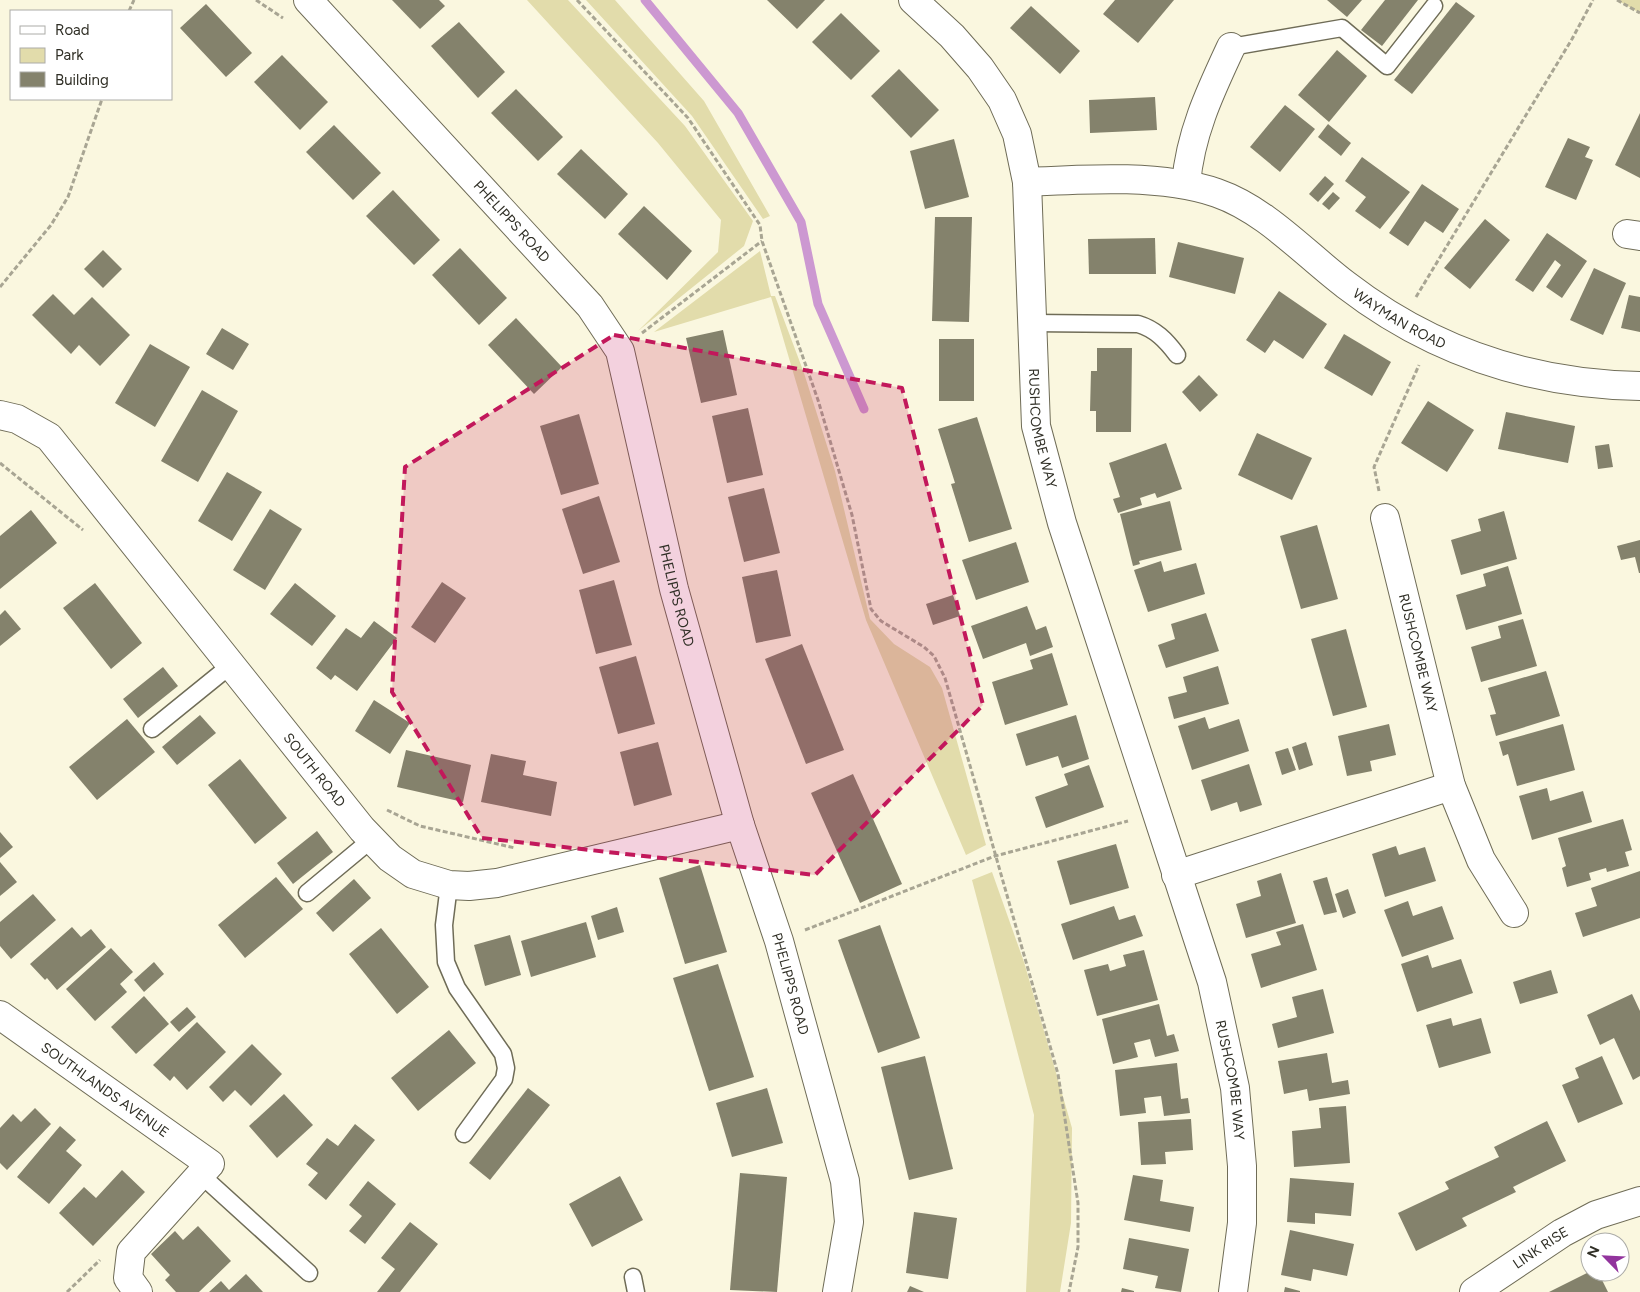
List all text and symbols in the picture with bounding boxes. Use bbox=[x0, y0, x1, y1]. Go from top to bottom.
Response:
legend bbox=[10, 10, 172, 100]
text: Road bbox=[55, 21, 90, 39]
text: Park bbox=[55, 46, 84, 64]
text: Building bbox=[55, 71, 109, 89]
street label: PHELIPPS ROAD bbox=[470, 177, 553, 266]
street label: WAYMAN ROAD bbox=[1349, 285, 1449, 353]
street label: RUSHCOMBE WAY bbox=[1025, 368, 1060, 491]
street label: PHELIPPS ROAD bbox=[655, 543, 698, 649]
street label: RUSHCOMBE WAY bbox=[1395, 592, 1441, 715]
street label: SOUTH ROAD bbox=[280, 730, 349, 810]
street label: PHELIPPS ROAD bbox=[768, 931, 812, 1037]
street label: RUSHCOMBE WAY bbox=[1211, 1018, 1248, 1141]
street label: SOUTHLANDS AVENUE bbox=[38, 1039, 172, 1141]
street label: LINK RISE bbox=[1510, 1223, 1571, 1273]
north arrow bbox=[1580, 1232, 1630, 1282]
text: N bbox=[1584, 1244, 1604, 1260]

